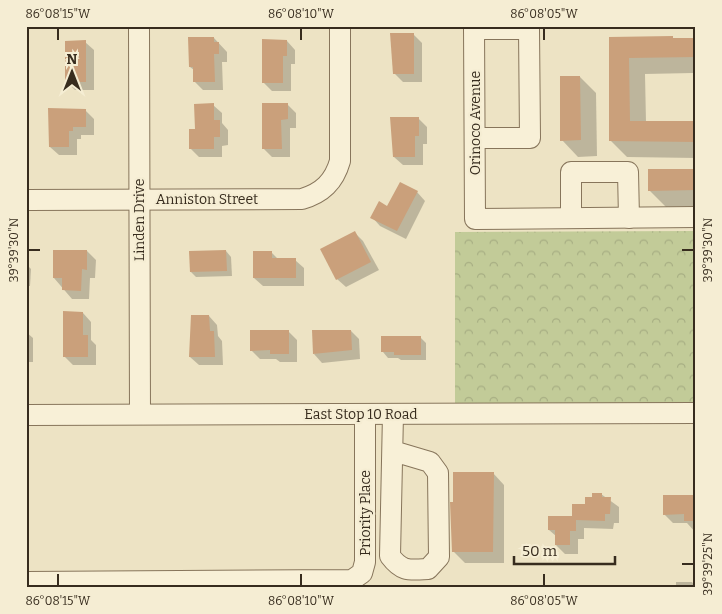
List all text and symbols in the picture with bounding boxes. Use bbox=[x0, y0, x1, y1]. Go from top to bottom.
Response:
text: 86°08'15"W bbox=[26, 7, 91, 21]
text: 86°08'10"W bbox=[268, 7, 335, 21]
text: 86°08'05"W bbox=[510, 7, 579, 21]
north arrow bbox=[48, 48, 98, 98]
text: N bbox=[67, 51, 78, 68]
street label: Orinoco Avenue bbox=[467, 71, 484, 175]
street label: Linden Drive bbox=[131, 179, 148, 261]
street label: Anniston Street bbox=[156, 191, 258, 208]
text: 39°39'30"N bbox=[7, 217, 21, 282]
text: 39°39'30"N bbox=[701, 217, 715, 282]
street label: East Stop 10 Road bbox=[304, 406, 418, 423]
street label: Priority Place bbox=[357, 470, 374, 556]
text: 39°39'25"N bbox=[701, 532, 715, 595]
scale bar bbox=[514, 534, 616, 566]
text: 50 m bbox=[522, 542, 558, 560]
text: 86°08'15"W bbox=[26, 594, 91, 608]
text: 86°08'10"W bbox=[268, 594, 335, 608]
text: 86°08'05"W bbox=[510, 594, 579, 608]

